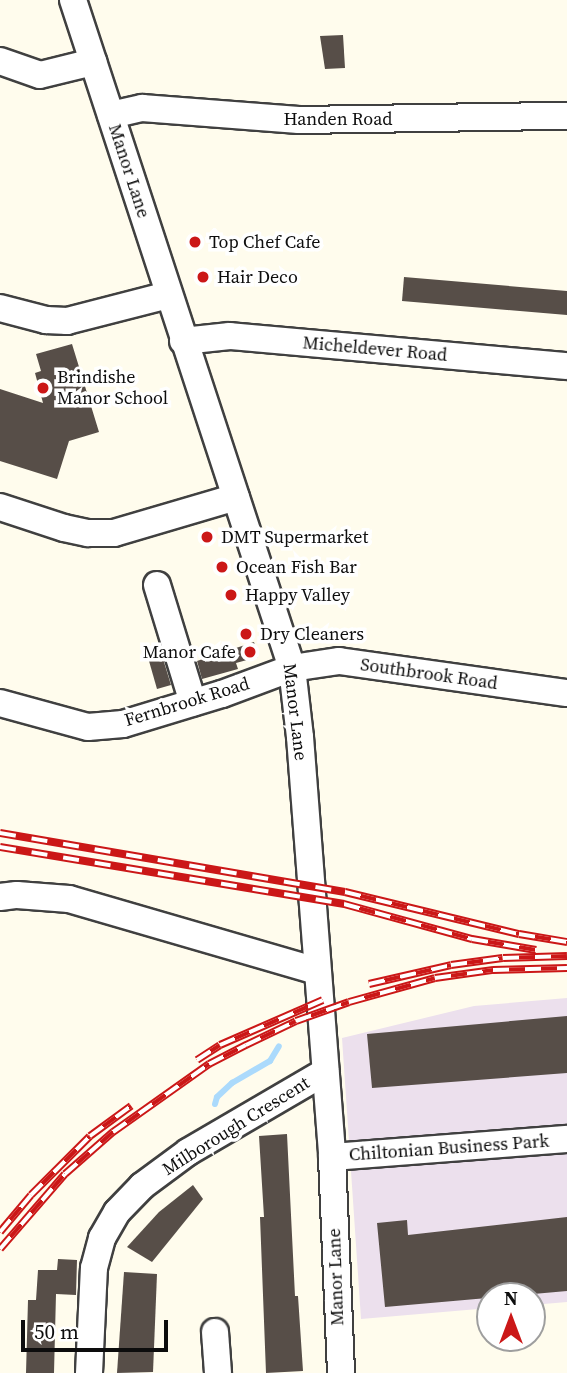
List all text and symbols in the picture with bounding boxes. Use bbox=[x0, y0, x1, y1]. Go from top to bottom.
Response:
street label: Handen Road bbox=[283, 108, 393, 130]
street label: Manor Lane bbox=[104, 121, 154, 221]
place label: Top Chef Cafe bbox=[209, 231, 321, 253]
marker: Top Chef Cafe bbox=[187, 234, 203, 250]
place label: Hair Deco bbox=[217, 266, 298, 288]
marker: Hair Deco bbox=[195, 269, 211, 285]
street label: Micheldever Road bbox=[302, 332, 448, 366]
place label: Brindishe Manor School bbox=[57, 367, 168, 410]
marker: Brindishe Manor School bbox=[35, 380, 51, 396]
place label: DMT Supermarket bbox=[221, 526, 369, 548]
marker: DMT Supermarket bbox=[199, 529, 215, 545]
place label: Ocean Fish Bar bbox=[236, 556, 357, 578]
marker: Ocean Fish Bar bbox=[214, 559, 230, 575]
place label: Happy Valley bbox=[245, 584, 350, 606]
marker: Happy Valley bbox=[223, 587, 239, 603]
place label: Dry Cleaners bbox=[260, 623, 364, 645]
marker: Dry Cleaners bbox=[238, 626, 254, 642]
place label: Manor Cafe bbox=[143, 641, 236, 663]
marker: Manor Cafe bbox=[242, 644, 258, 660]
street label: Southbrook Road bbox=[359, 654, 499, 694]
street label: Manor Lane bbox=[278, 662, 312, 762]
street label: Fernbrook Road bbox=[122, 673, 252, 731]
street label: Milborough Crescent bbox=[159, 1072, 313, 1180]
street label: Chiltonian Business Park bbox=[348, 1130, 550, 1166]
street label: Manor Lane bbox=[324, 1228, 348, 1326]
north arrow bbox=[476, 1282, 546, 1352]
text: N bbox=[504, 1285, 518, 1311]
scale bar bbox=[24, 1306, 172, 1350]
text: 50 m bbox=[34, 1317, 79, 1346]

